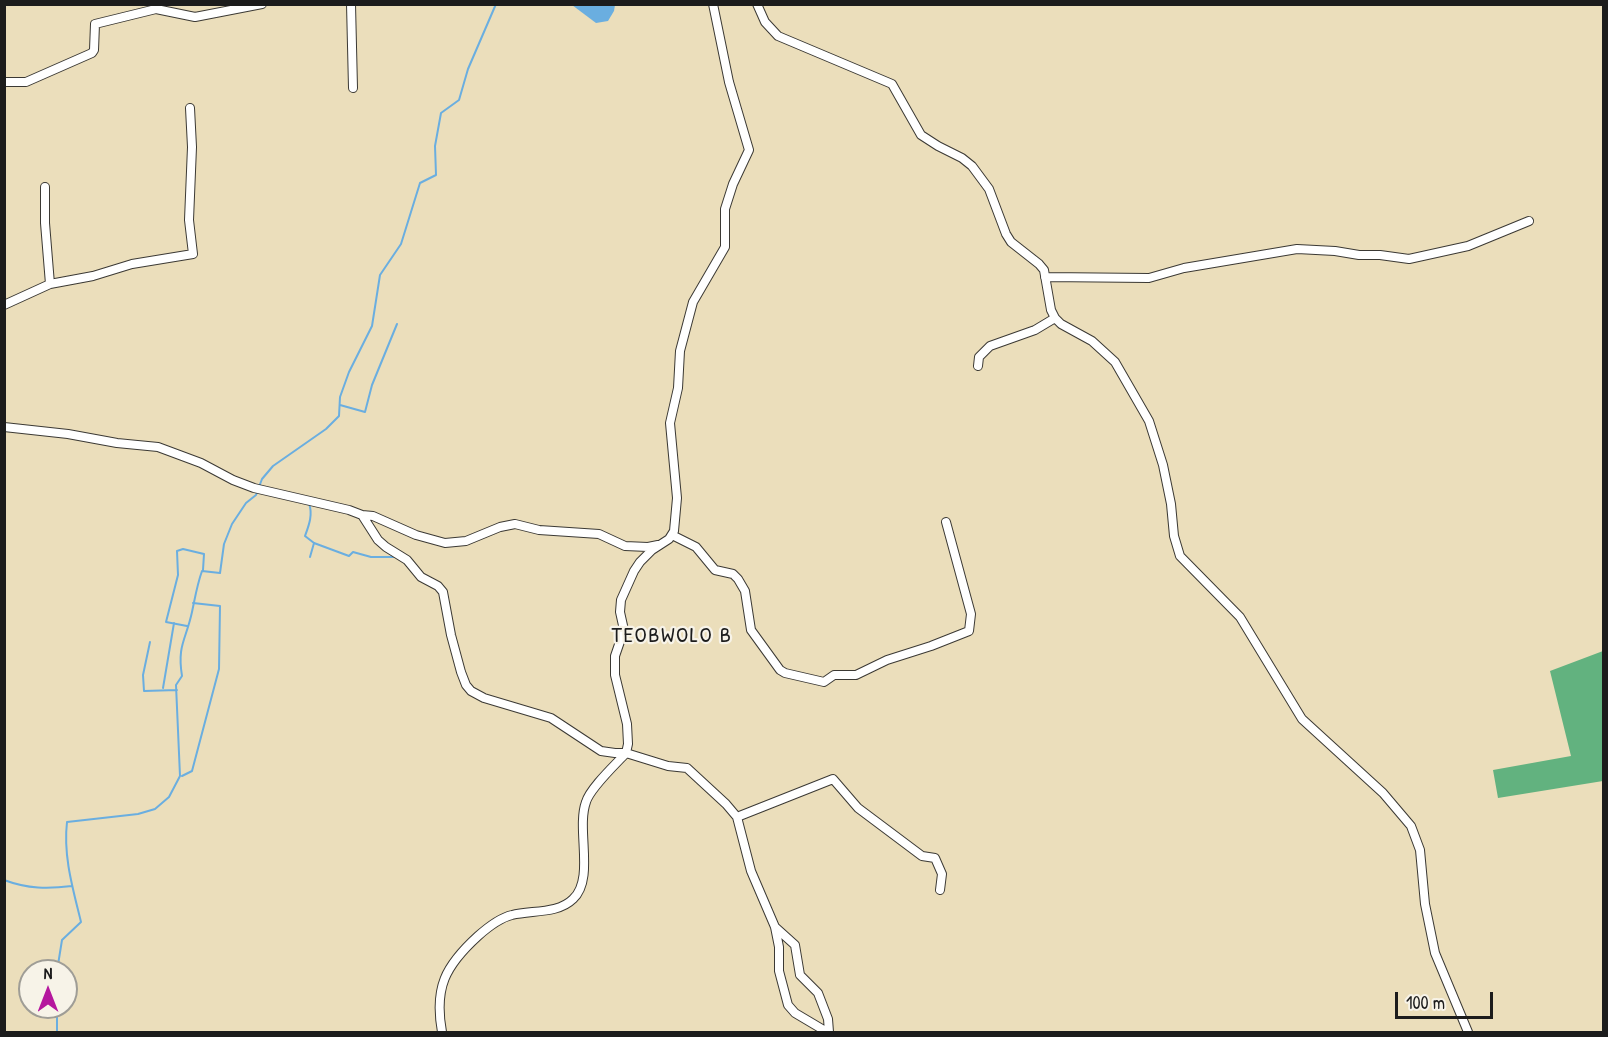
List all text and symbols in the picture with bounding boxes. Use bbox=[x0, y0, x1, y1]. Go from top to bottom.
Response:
district label: TEOBWOLO B bbox=[612, 623, 732, 649]
north arrow bbox=[18, 959, 78, 1019]
text: N bbox=[44, 962, 52, 984]
scale bar bbox=[1398, 980, 1496, 1018]
text: 100 m bbox=[1406, 990, 1445, 1015]

